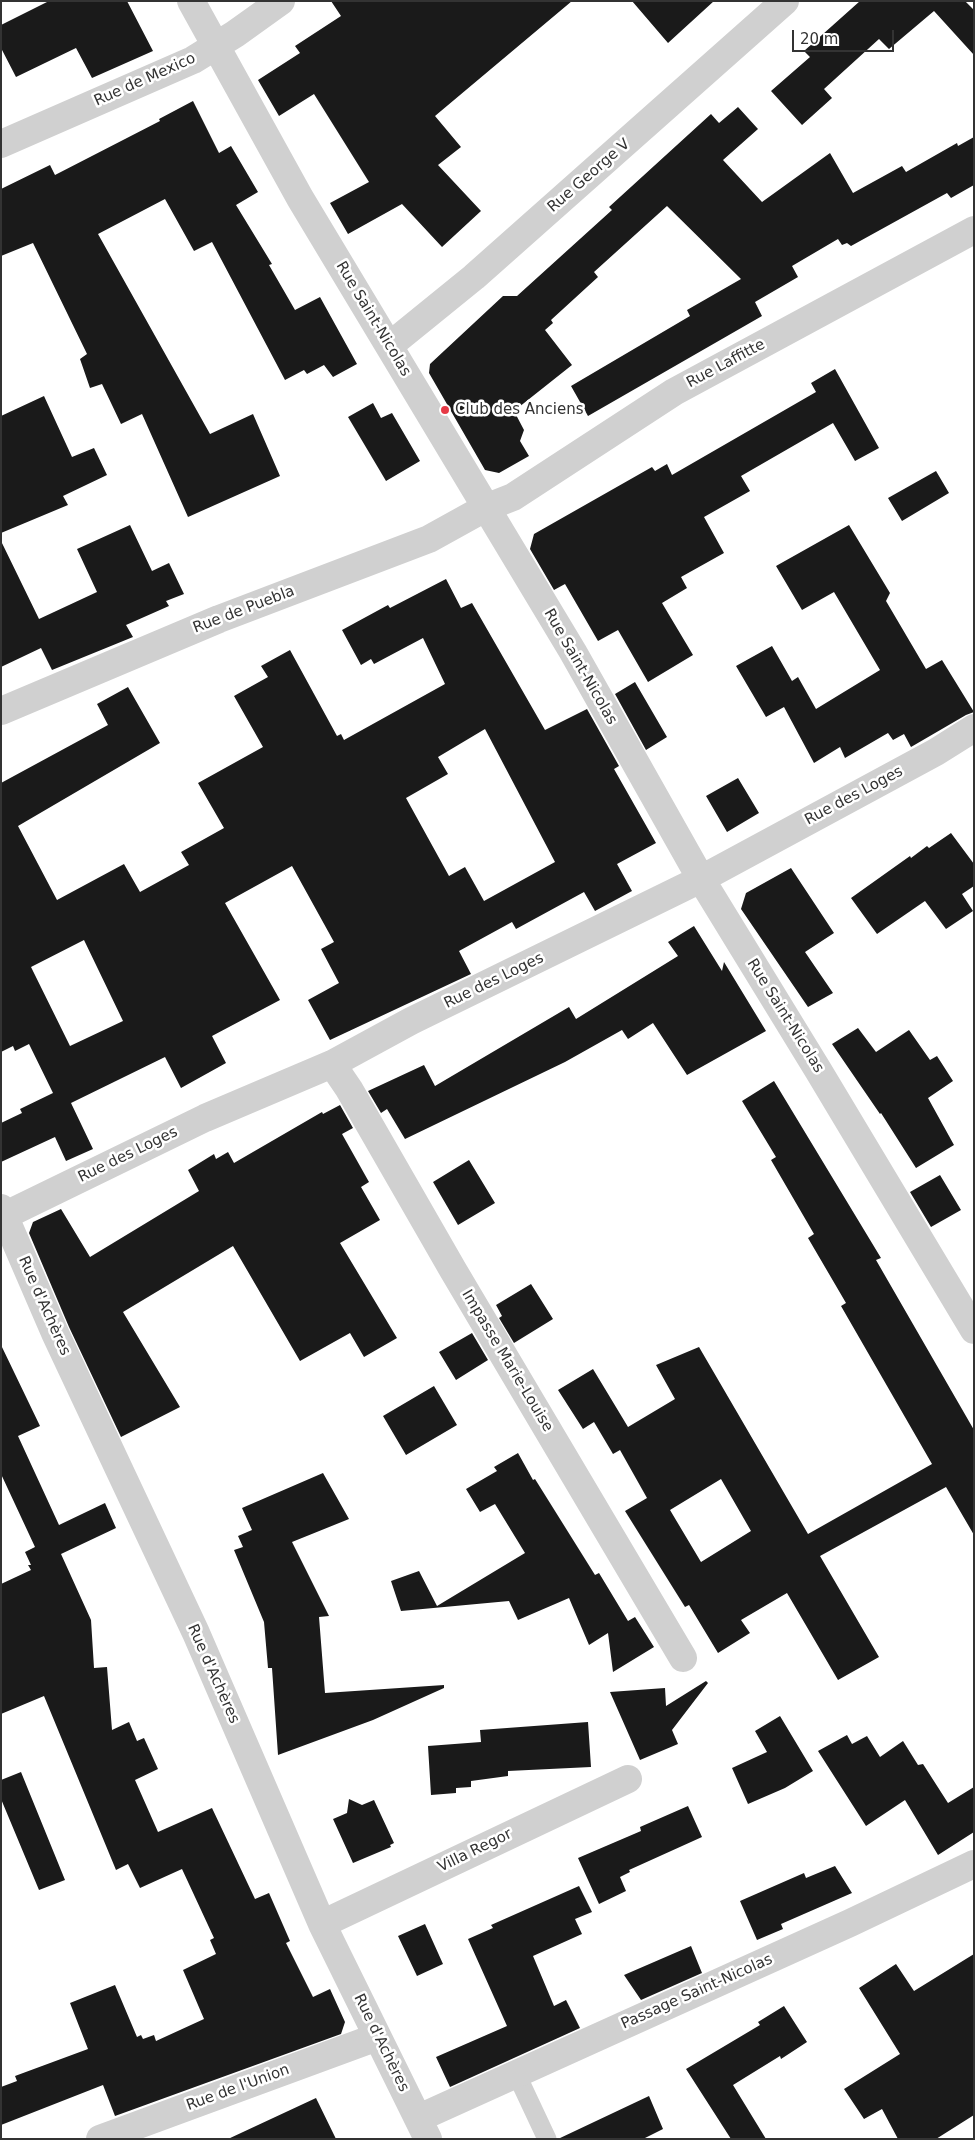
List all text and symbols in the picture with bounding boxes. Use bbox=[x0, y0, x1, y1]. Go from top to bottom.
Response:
scale bar bbox=[795, 20, 898, 52]
text: 20 m bbox=[800, 30, 838, 48]
street label: Rue de Mexico bbox=[91, 50, 199, 110]
street label: Rue George V bbox=[544, 135, 634, 217]
street label: Rue Saint-Nicolas bbox=[332, 258, 414, 380]
street label: Rue Laffitte bbox=[684, 336, 768, 392]
place label: Club des Anciens bbox=[455, 401, 584, 419]
marker: Club des Anciens bbox=[439, 404, 451, 416]
street label: Rue de Puebla bbox=[191, 582, 297, 638]
street label: Rue Saint-Nicolas bbox=[539, 606, 621, 728]
street label: Rue des Loges bbox=[802, 763, 906, 829]
street label: Rue des Loges bbox=[441, 949, 547, 1013]
street label: Rue Saint-Nicolas bbox=[743, 956, 827, 1076]
street label: Rue des Loges bbox=[75, 1123, 181, 1187]
street label: Rue d'Achères bbox=[14, 1254, 74, 1358]
street label: Impasse Marie-Louise bbox=[457, 1287, 557, 1435]
street label: Rue d'Achères bbox=[183, 1622, 243, 1726]
street label: Villa Regor bbox=[435, 1825, 515, 1877]
street label: Passage Saint-Nicolas bbox=[619, 1951, 775, 2033]
street label: Rue d'Achères bbox=[350, 1991, 412, 2095]
street label: Rue de l'Union bbox=[184, 2061, 292, 2115]

